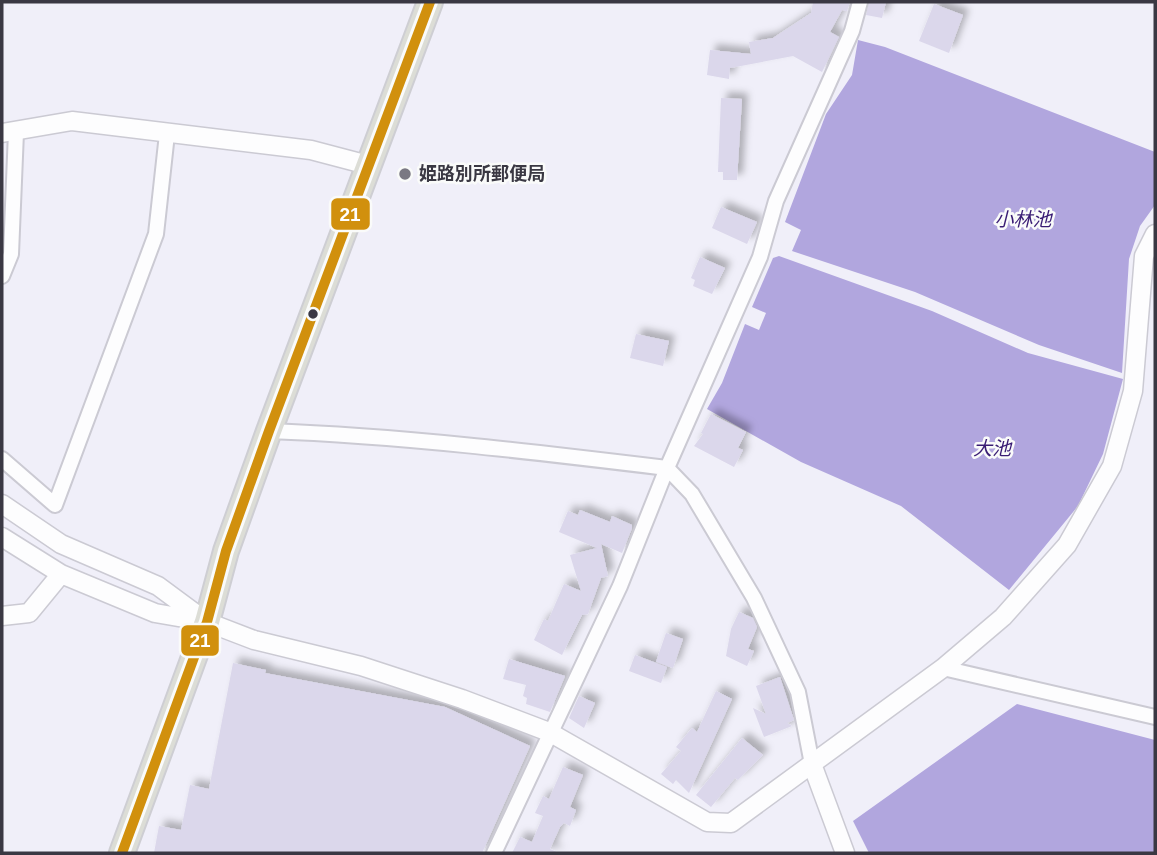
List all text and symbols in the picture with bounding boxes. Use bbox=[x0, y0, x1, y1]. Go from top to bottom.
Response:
place label: 姫路別所郵便局 bbox=[419, 164, 545, 184]
marker: 姫路別所郵便局 bbox=[397, 166, 413, 182]
line badge: 21 bbox=[330, 197, 371, 231]
text: 21 bbox=[339, 204, 361, 225]
water label: 小林池 bbox=[994, 209, 1053, 230]
unlabelled marker bbox=[306, 307, 320, 321]
water label: 大池 bbox=[973, 438, 1013, 459]
line badge: 21 bbox=[180, 624, 220, 657]
text: 21 bbox=[189, 630, 211, 651]

